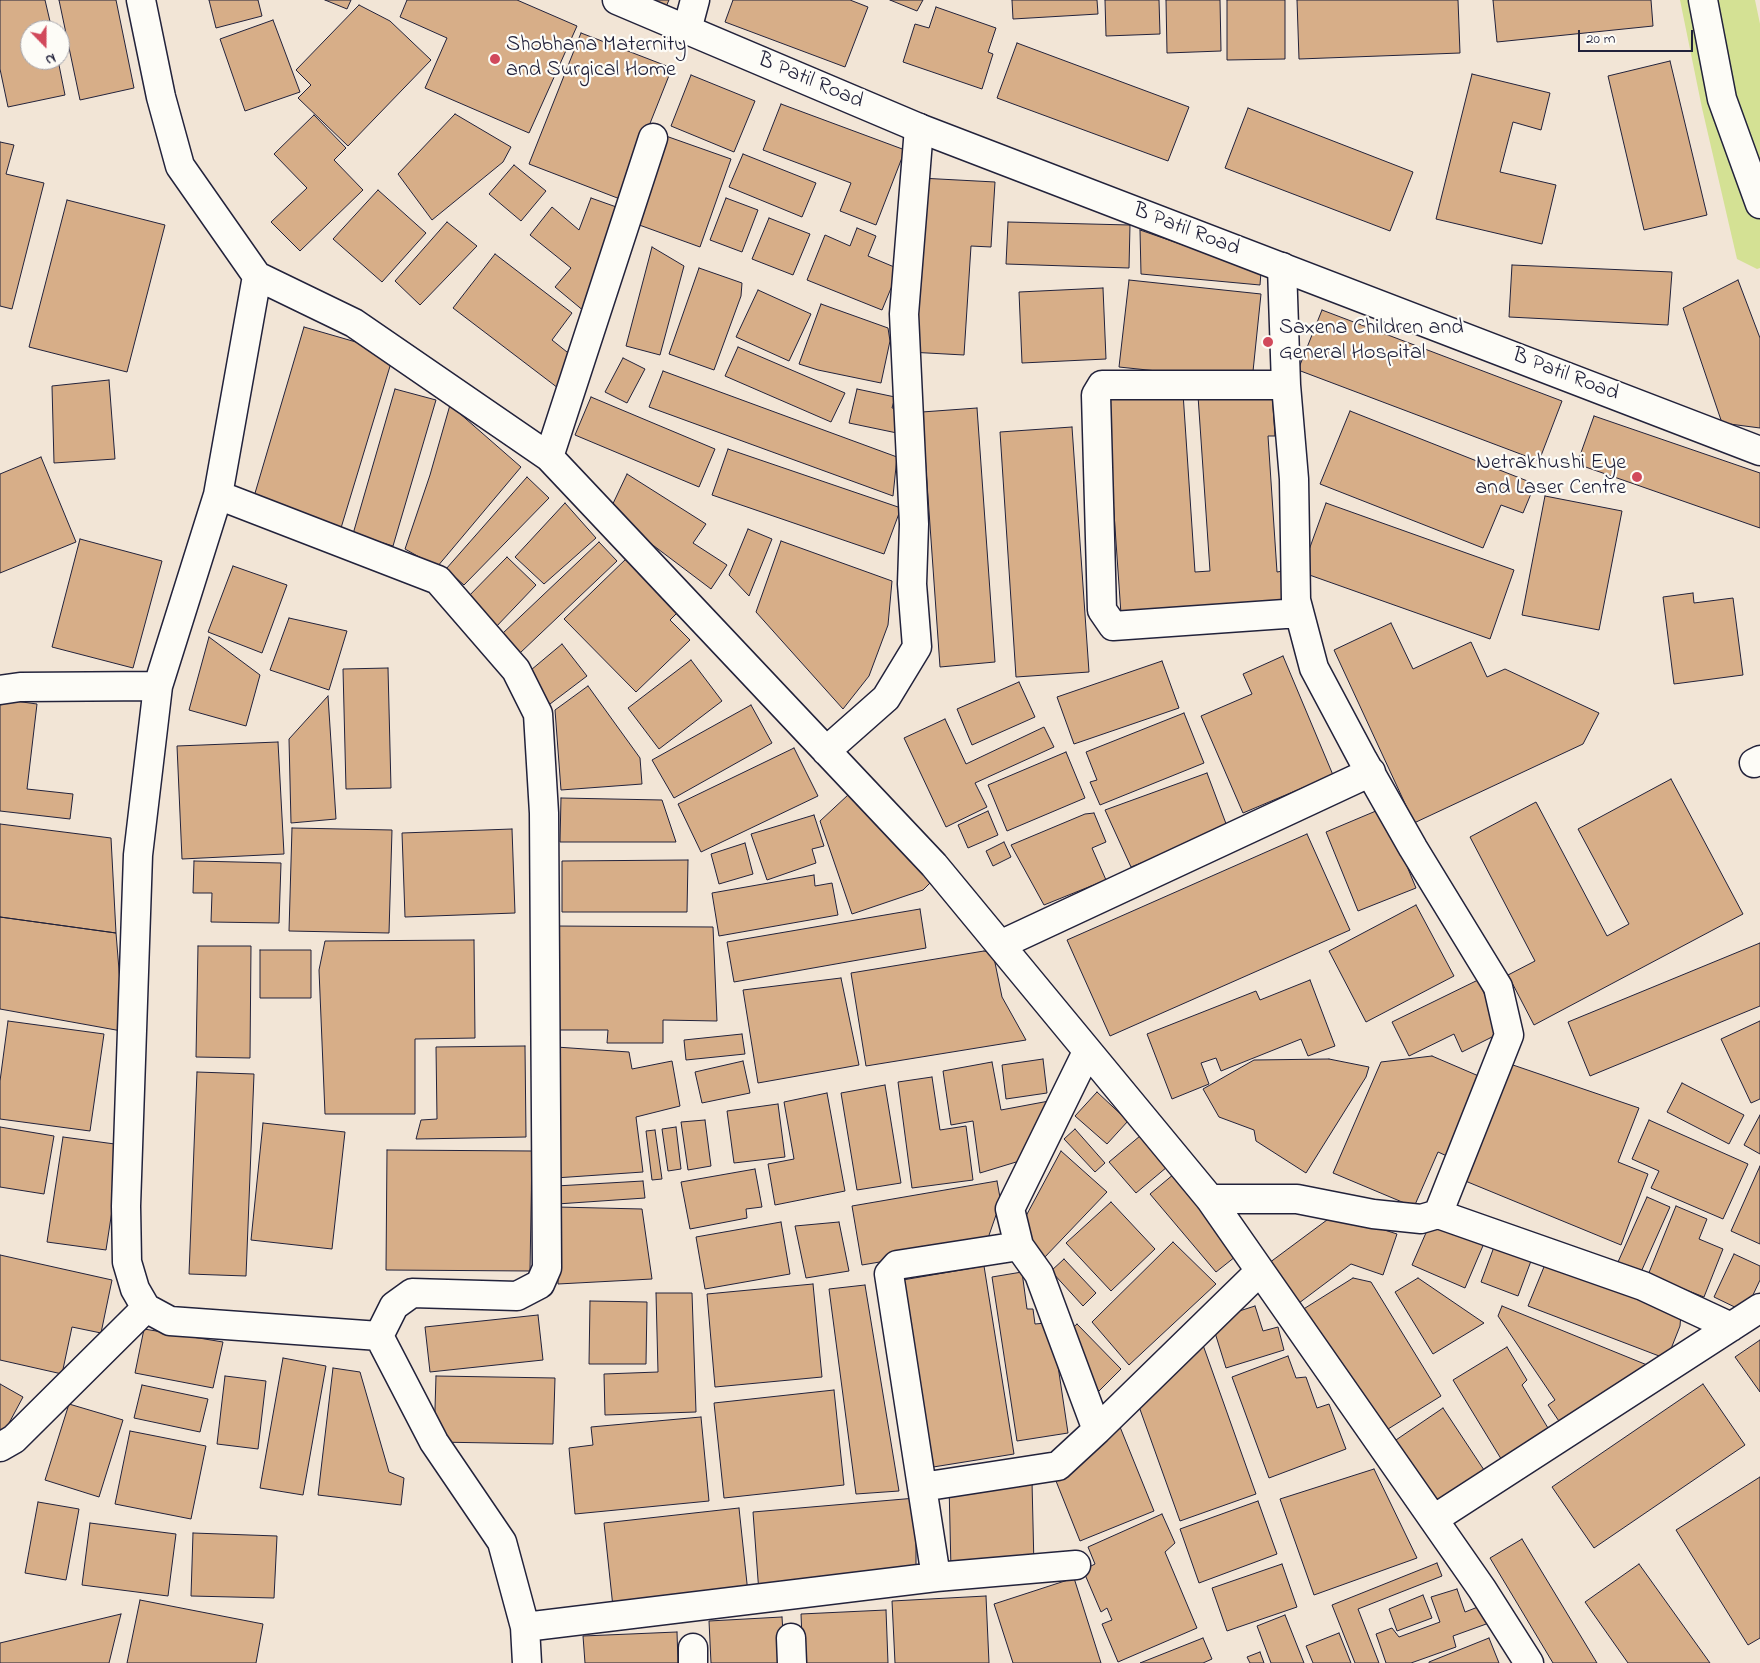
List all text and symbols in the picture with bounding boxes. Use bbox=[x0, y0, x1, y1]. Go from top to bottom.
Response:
north arrow bbox=[20, 20, 70, 70]
scale bar bbox=[1580, 20, 1695, 52]
text: 20 m bbox=[1586, 28, 1615, 50]
place label: Shobhana Maternity and Surgical Home bbox=[506, 33, 687, 84]
text: N bbox=[42, 47, 59, 70]
street label: B Patil Road bbox=[753, 48, 867, 116]
marker: Shobhana Maternity and Surgical Home bbox=[488, 52, 502, 66]
street label: B Patil Road bbox=[1129, 199, 1243, 263]
place label: Saxena Children and General Hospital bbox=[1279, 316, 1464, 368]
marker: Saxena Children and General Hospital bbox=[1261, 335, 1275, 349]
street label: B Patil Road bbox=[1508, 344, 1622, 408]
place label: Netrakhushi Eye and Laser Centre bbox=[1475, 451, 1626, 502]
marker: Netrakhushi Eye and Laser Centre bbox=[1630, 470, 1644, 484]

